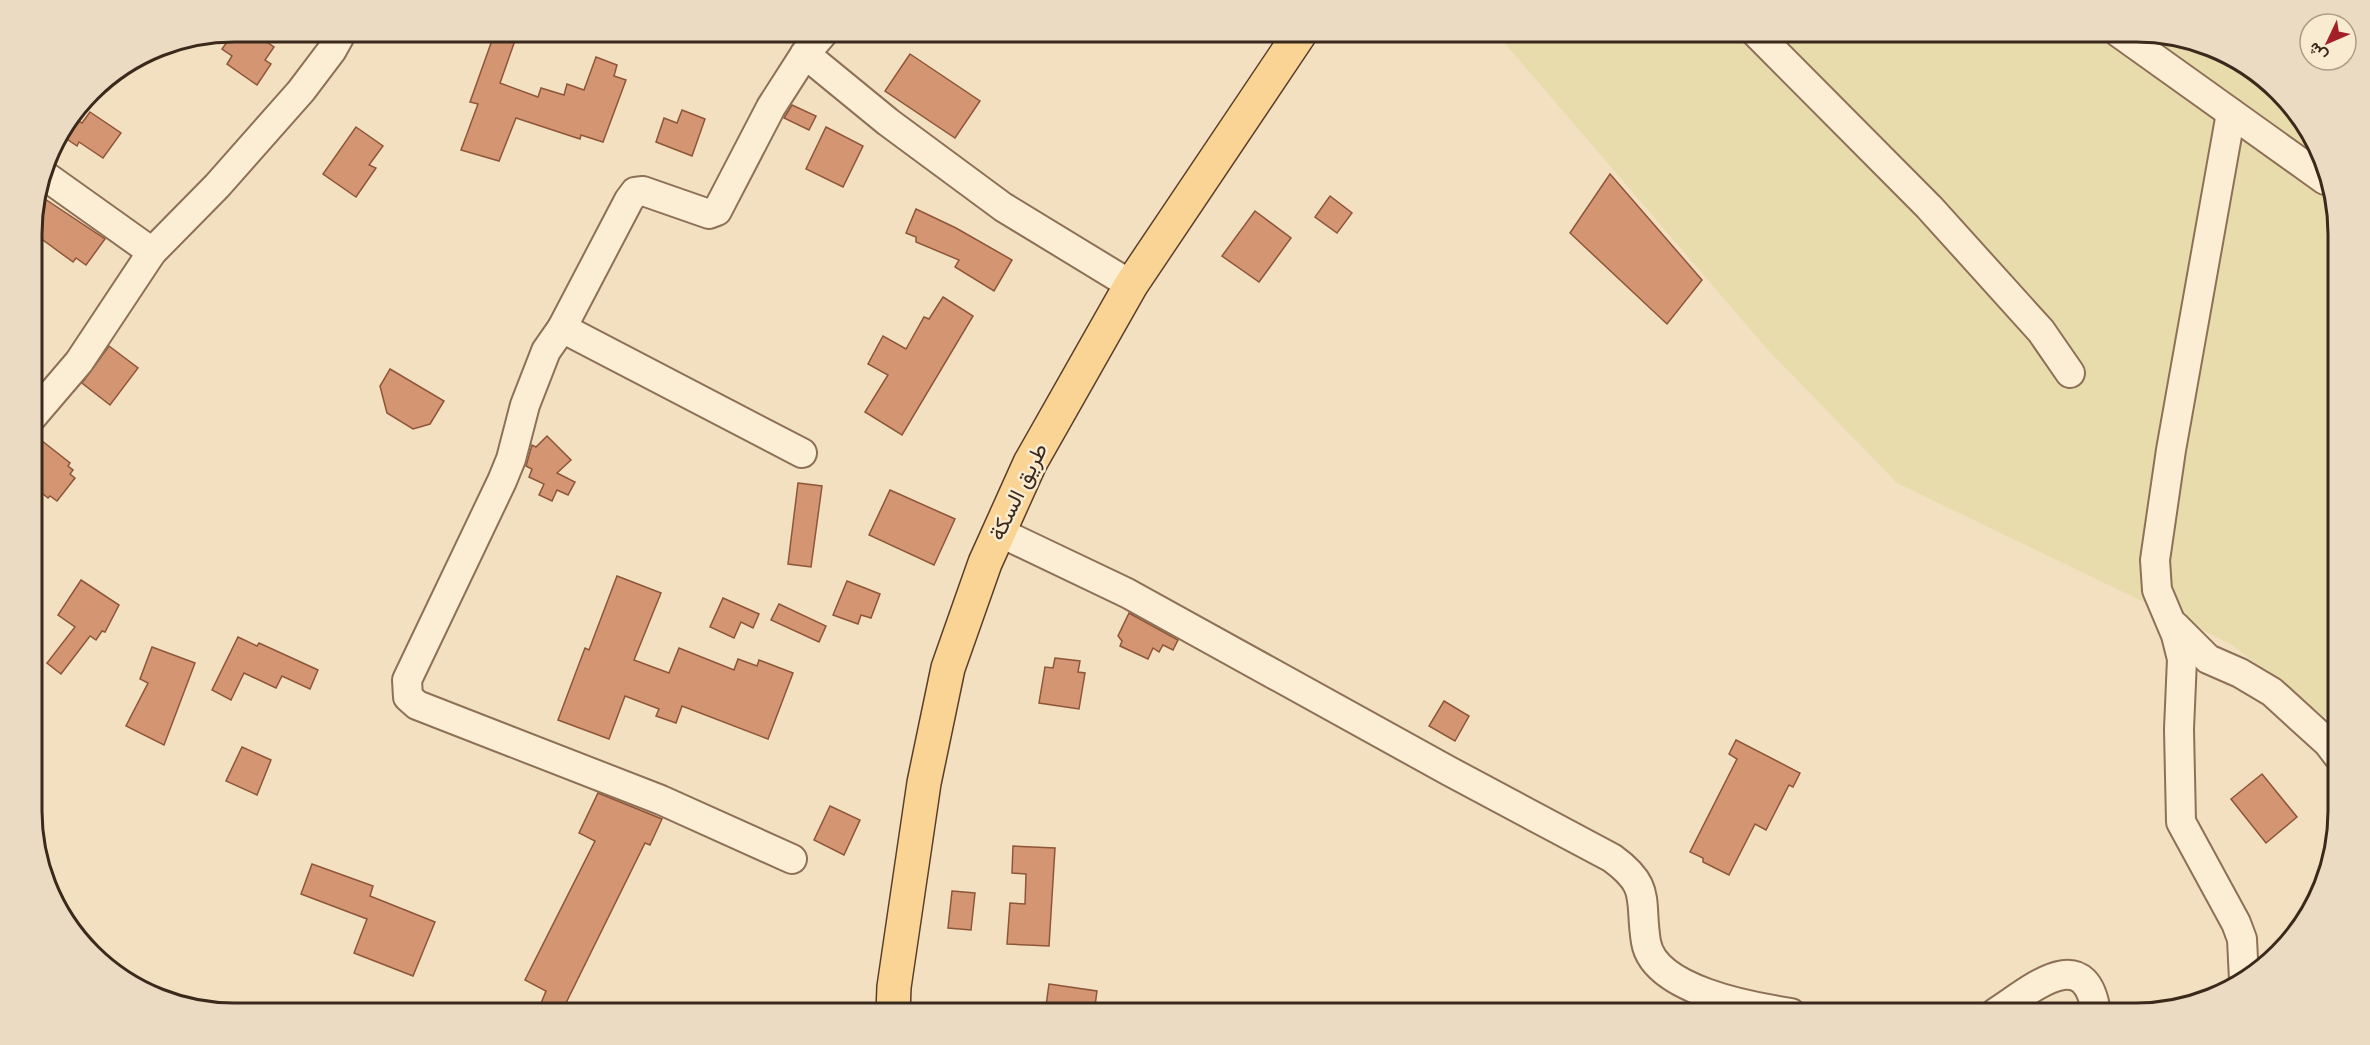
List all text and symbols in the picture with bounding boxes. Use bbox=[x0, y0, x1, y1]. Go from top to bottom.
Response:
north arrow bbox=[2298, 12, 2358, 72]
text: ش bbox=[2303, 36, 2333, 67]
street label: طريق السكة bbox=[981, 438, 1057, 546]

